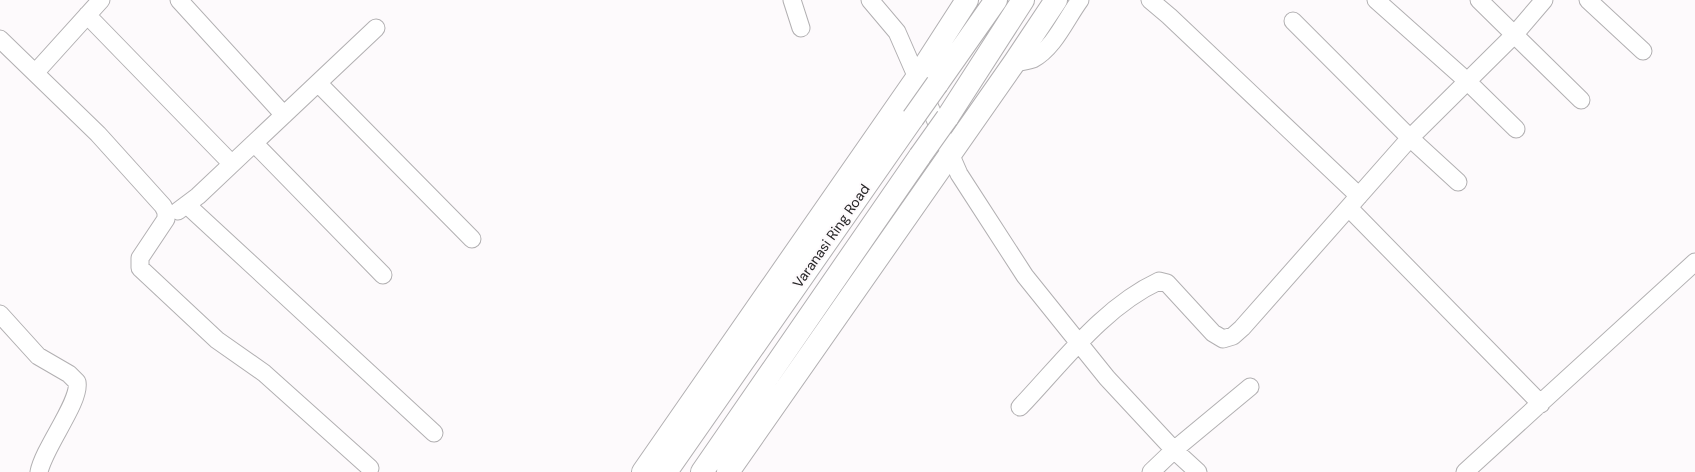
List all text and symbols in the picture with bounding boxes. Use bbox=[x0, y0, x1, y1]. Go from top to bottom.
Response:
street label: Varanasi Ring Road bbox=[788, 181, 874, 291]

